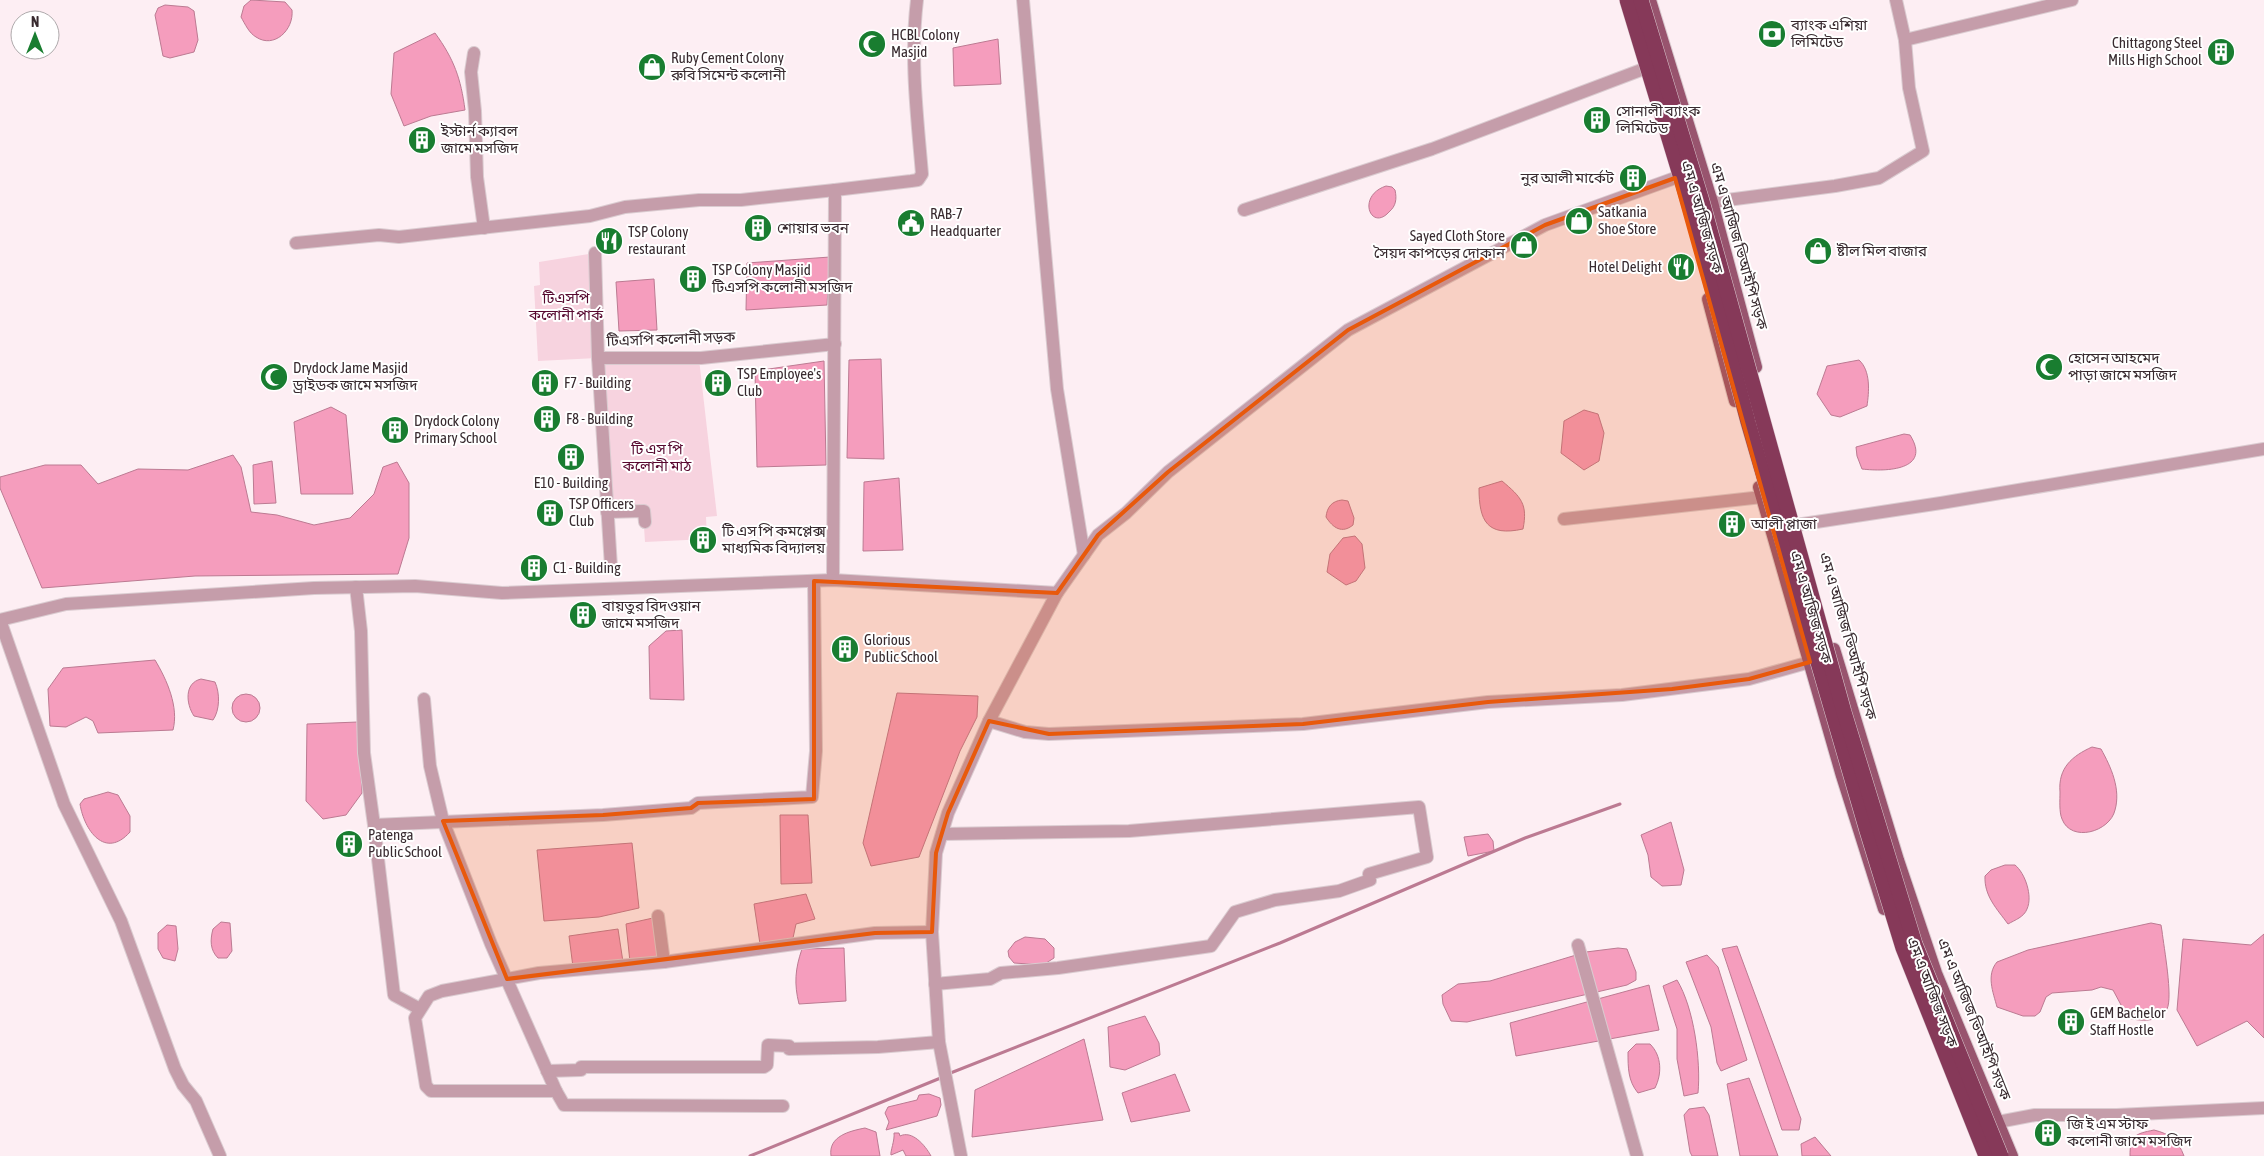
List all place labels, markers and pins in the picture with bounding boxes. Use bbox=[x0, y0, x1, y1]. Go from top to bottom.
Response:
place label: ব্যাংক এশিয়া লিমিটেড bbox=[1790, 16, 1868, 50]
bank icon: ব্যাংক এশিয়া লিমিটেড bbox=[1757, 19, 1787, 49]
place label: HCBL Colony Masjid bbox=[891, 26, 960, 60]
mosque icon: HCBL Colony Masjid bbox=[857, 29, 887, 59]
place label: Chittagong Steel Mills High School bbox=[2108, 34, 2202, 68]
building icon: Chittagong Steel Mills High School bbox=[2206, 37, 2236, 67]
place label: Ruby Cement Colony রুবি সিমেন্ট কলোনী bbox=[670, 49, 787, 83]
shop icon: Ruby Cement Colony রুবি সিমেন্ট কলোনী bbox=[637, 52, 667, 82]
place label: সোনালী ব্যাংক লিমিটেড bbox=[1615, 102, 1701, 136]
building icon: সোনালী ব্যাংক লিমিটেড bbox=[1582, 105, 1612, 135]
place label: ইস্টার্ন ক্যাবল জামে মসজিদ bbox=[440, 122, 519, 156]
building icon: ইস্টার্ন ক্যাবল জামে মসজিদ bbox=[407, 125, 437, 155]
building icon: নুর আলী মার্কেট bbox=[1618, 163, 1648, 193]
place label: নুর আলী মার্কেট bbox=[1520, 169, 1615, 187]
place label: Satkania Shoe Store bbox=[1598, 203, 1656, 237]
place label: RAB-7 Headquarter bbox=[930, 205, 1001, 239]
shop icon: Satkania Shoe Store bbox=[1564, 206, 1594, 236]
public building icon: RAB-7 Headquarter bbox=[896, 208, 926, 238]
building icon: শোয়ার ভবন bbox=[743, 213, 773, 243]
place label: শোয়ার ভবন bbox=[777, 219, 850, 236]
place label: TSP Colony restaurant bbox=[628, 223, 688, 257]
restaurant icon: TSP Colony restaurant bbox=[594, 226, 624, 256]
place label: Sayed Cloth Store সৈয়দ কাপড়ের দোকান bbox=[1373, 227, 1506, 261]
shop icon: Sayed Cloth Store সৈয়দ কাপড়ের দোকান bbox=[1509, 230, 1539, 260]
shop icon: ষ্টীল মিল বাজার bbox=[1803, 236, 1833, 266]
place label: ষ্টীল মিল বাজার bbox=[1836, 242, 1928, 259]
restaurant icon: Hotel Delight bbox=[1666, 252, 1696, 282]
place label: Hotel Delight bbox=[1589, 258, 1662, 275]
place label: TSP Colony Masjid টিএসপি কলোনী মসজিদ bbox=[711, 261, 853, 295]
building icon: TSP Colony Masjid টিএসপি কলোনী মসজিদ bbox=[678, 264, 708, 294]
place label: হোসেন আহমেদ পাড়া জামে মসজিদ bbox=[2068, 349, 2177, 383]
mosque icon: হোসেন আহমেদ পাড়া জামে মসজিদ bbox=[2034, 352, 2064, 382]
place label: Drydock Jame Masjid ড্রাইডক জামে মসজিদ bbox=[292, 359, 418, 394]
mosque icon: Drydock Jame Masjid ড্রাইডক জামে মসজিদ bbox=[259, 362, 289, 392]
place label: TSP Employee's Club bbox=[737, 365, 821, 399]
building icon: F7 - Building bbox=[530, 368, 560, 398]
building icon: TSP Employee's Club bbox=[703, 368, 733, 398]
place label: F7 - Building bbox=[564, 374, 631, 391]
building icon: F8 - Building bbox=[532, 404, 562, 434]
place label: F8 - Building bbox=[566, 410, 633, 427]
place label: Drydock Colony Primary School bbox=[414, 412, 499, 446]
building icon: Drydock Colony Primary School bbox=[380, 415, 410, 445]
building icon: E10 - Building bbox=[556, 442, 586, 472]
place label: E10 - Building bbox=[534, 474, 609, 491]
place label: TSP Officers Club bbox=[569, 495, 634, 529]
building icon: TSP Officers Club bbox=[535, 498, 565, 528]
building icon: আলী প্লাজা bbox=[1717, 509, 1747, 539]
place label: আলী প্লাজা bbox=[1750, 515, 1818, 532]
place label: টি এস পি কমপ্লেক্স মাধ্যমিক বিদ্যালয় bbox=[721, 522, 827, 556]
building icon: টি এস পি কমপ্লেক্স মাধ্যমিক বিদ্যালয় bbox=[688, 525, 718, 555]
building icon: C1 - Building bbox=[519, 553, 549, 583]
place label: C1 - Building bbox=[553, 559, 621, 576]
place label: বায়তুর রিদওয়ান জামে মসজিদ bbox=[601, 597, 702, 631]
building icon: বায়তুর রিদওয়ান জামে মসজিদ bbox=[568, 600, 598, 630]
place label: Glorious Public School bbox=[864, 631, 938, 665]
building icon: Glorious Public School bbox=[830, 634, 860, 664]
place label: Patenga Public School bbox=[368, 826, 442, 860]
building icon: Patenga Public School bbox=[334, 829, 364, 859]
place label: GEM Bachelor Staff Hostle bbox=[2090, 1004, 2166, 1038]
building icon: GEM Bachelor Staff Hostle bbox=[2056, 1007, 2086, 1037]
place label: জি ই এম স্টাফ কলোনী জামে মসজিদ bbox=[2066, 1115, 2193, 1149]
building icon: জি ই এম স্টাফ কলোনী জামে মসজিদ bbox=[2033, 1118, 2063, 1148]

